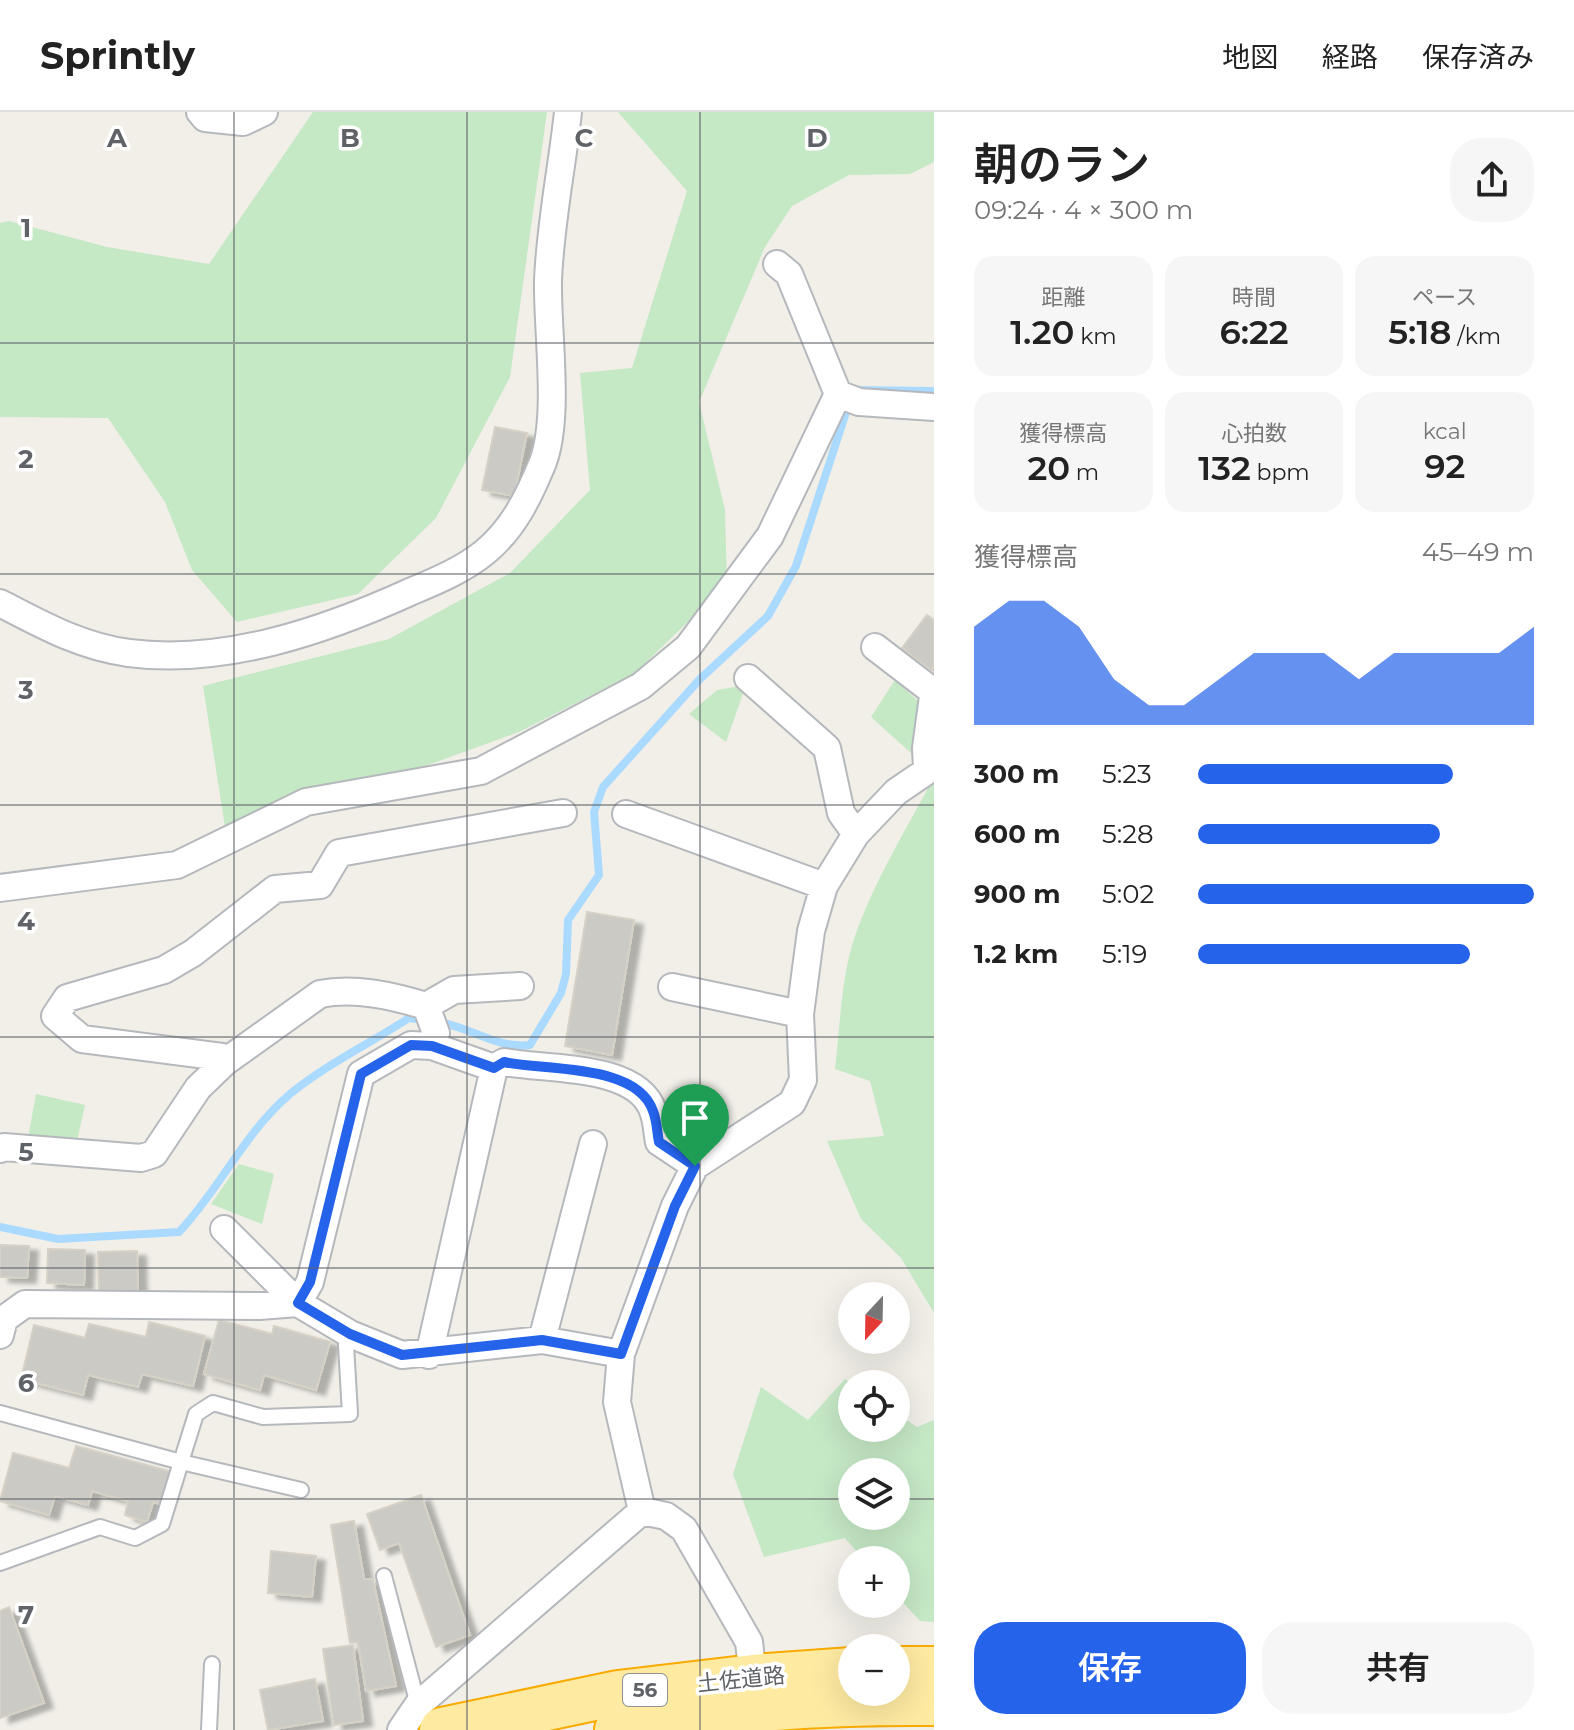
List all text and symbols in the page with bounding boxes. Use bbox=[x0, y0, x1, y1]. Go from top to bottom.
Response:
text: Sprintly bbox=[40, 32, 195, 79]
text: 地図 bbox=[1222, 40, 1278, 74]
text: 経路 bbox=[1322, 40, 1378, 74]
text: 保存済み bbox=[1422, 40, 1534, 74]
text: A bbox=[106, 122, 128, 154]
text: B bbox=[340, 122, 360, 154]
text: C bbox=[575, 122, 594, 154]
text: D bbox=[806, 122, 828, 154]
text: 朝のラン bbox=[974, 137, 1150, 191]
button: share bbox=[1450, 138, 1534, 222]
text: 09:24 · 4 × 300 m bbox=[974, 194, 1193, 226]
text: 1 bbox=[21, 212, 31, 244]
text: 距離 bbox=[1041, 284, 1085, 311]
text: 時間 bbox=[1232, 284, 1276, 311]
text: ペース bbox=[1412, 284, 1477, 311]
text: 1.20 bbox=[1010, 311, 1074, 353]
text: 6:22 bbox=[1219, 311, 1289, 353]
text: 5:18 bbox=[1388, 311, 1452, 353]
text: km bbox=[1074, 323, 1117, 350]
text: /km bbox=[1452, 323, 1501, 350]
text: kcal bbox=[1423, 418, 1467, 445]
text: 獲得標高 bbox=[1019, 420, 1107, 447]
text: 心拍数 bbox=[1221, 420, 1287, 447]
text: 2 bbox=[18, 443, 34, 475]
text: 92 bbox=[1424, 445, 1465, 487]
text: 20 bbox=[1027, 447, 1070, 489]
text: 132 bbox=[1198, 447, 1251, 489]
text: m bbox=[1070, 459, 1099, 486]
text: bpm bbox=[1251, 459, 1310, 486]
text: 45–49 m bbox=[1422, 536, 1534, 568]
text: 獲得標高 bbox=[974, 541, 1078, 573]
text: 3 bbox=[17, 674, 34, 706]
text: 300 m bbox=[974, 758, 1059, 790]
text: 5:23 bbox=[1102, 758, 1152, 790]
text: 600 m bbox=[974, 818, 1061, 850]
text: 5:28 bbox=[1102, 818, 1154, 850]
text: 900 m bbox=[974, 878, 1061, 910]
text: 5:02 bbox=[1102, 878, 1154, 910]
text: 4 bbox=[17, 905, 35, 937]
text: 1.2 km bbox=[974, 938, 1058, 970]
text: 5:19 bbox=[1102, 938, 1147, 970]
pin bbox=[661, 1084, 729, 1166]
icon: arrive bbox=[673, 1096, 717, 1140]
text: 5 bbox=[18, 1136, 34, 1168]
north arrow bbox=[838, 1282, 910, 1354]
map controls bbox=[838, 1282, 910, 1706]
text: 6 bbox=[18, 1367, 35, 1399]
button: locate bbox=[838, 1370, 910, 1442]
button: layers bbox=[838, 1458, 910, 1530]
button: + bbox=[838, 1546, 910, 1618]
text: 7 bbox=[18, 1599, 34, 1631]
button: 保存 bbox=[974, 1622, 1246, 1714]
button: 共有 bbox=[1262, 1622, 1534, 1714]
button: − bbox=[838, 1634, 910, 1706]
street label: 土佐道路 bbox=[696, 1661, 786, 1698]
road number: 56 bbox=[623, 1674, 667, 1706]

